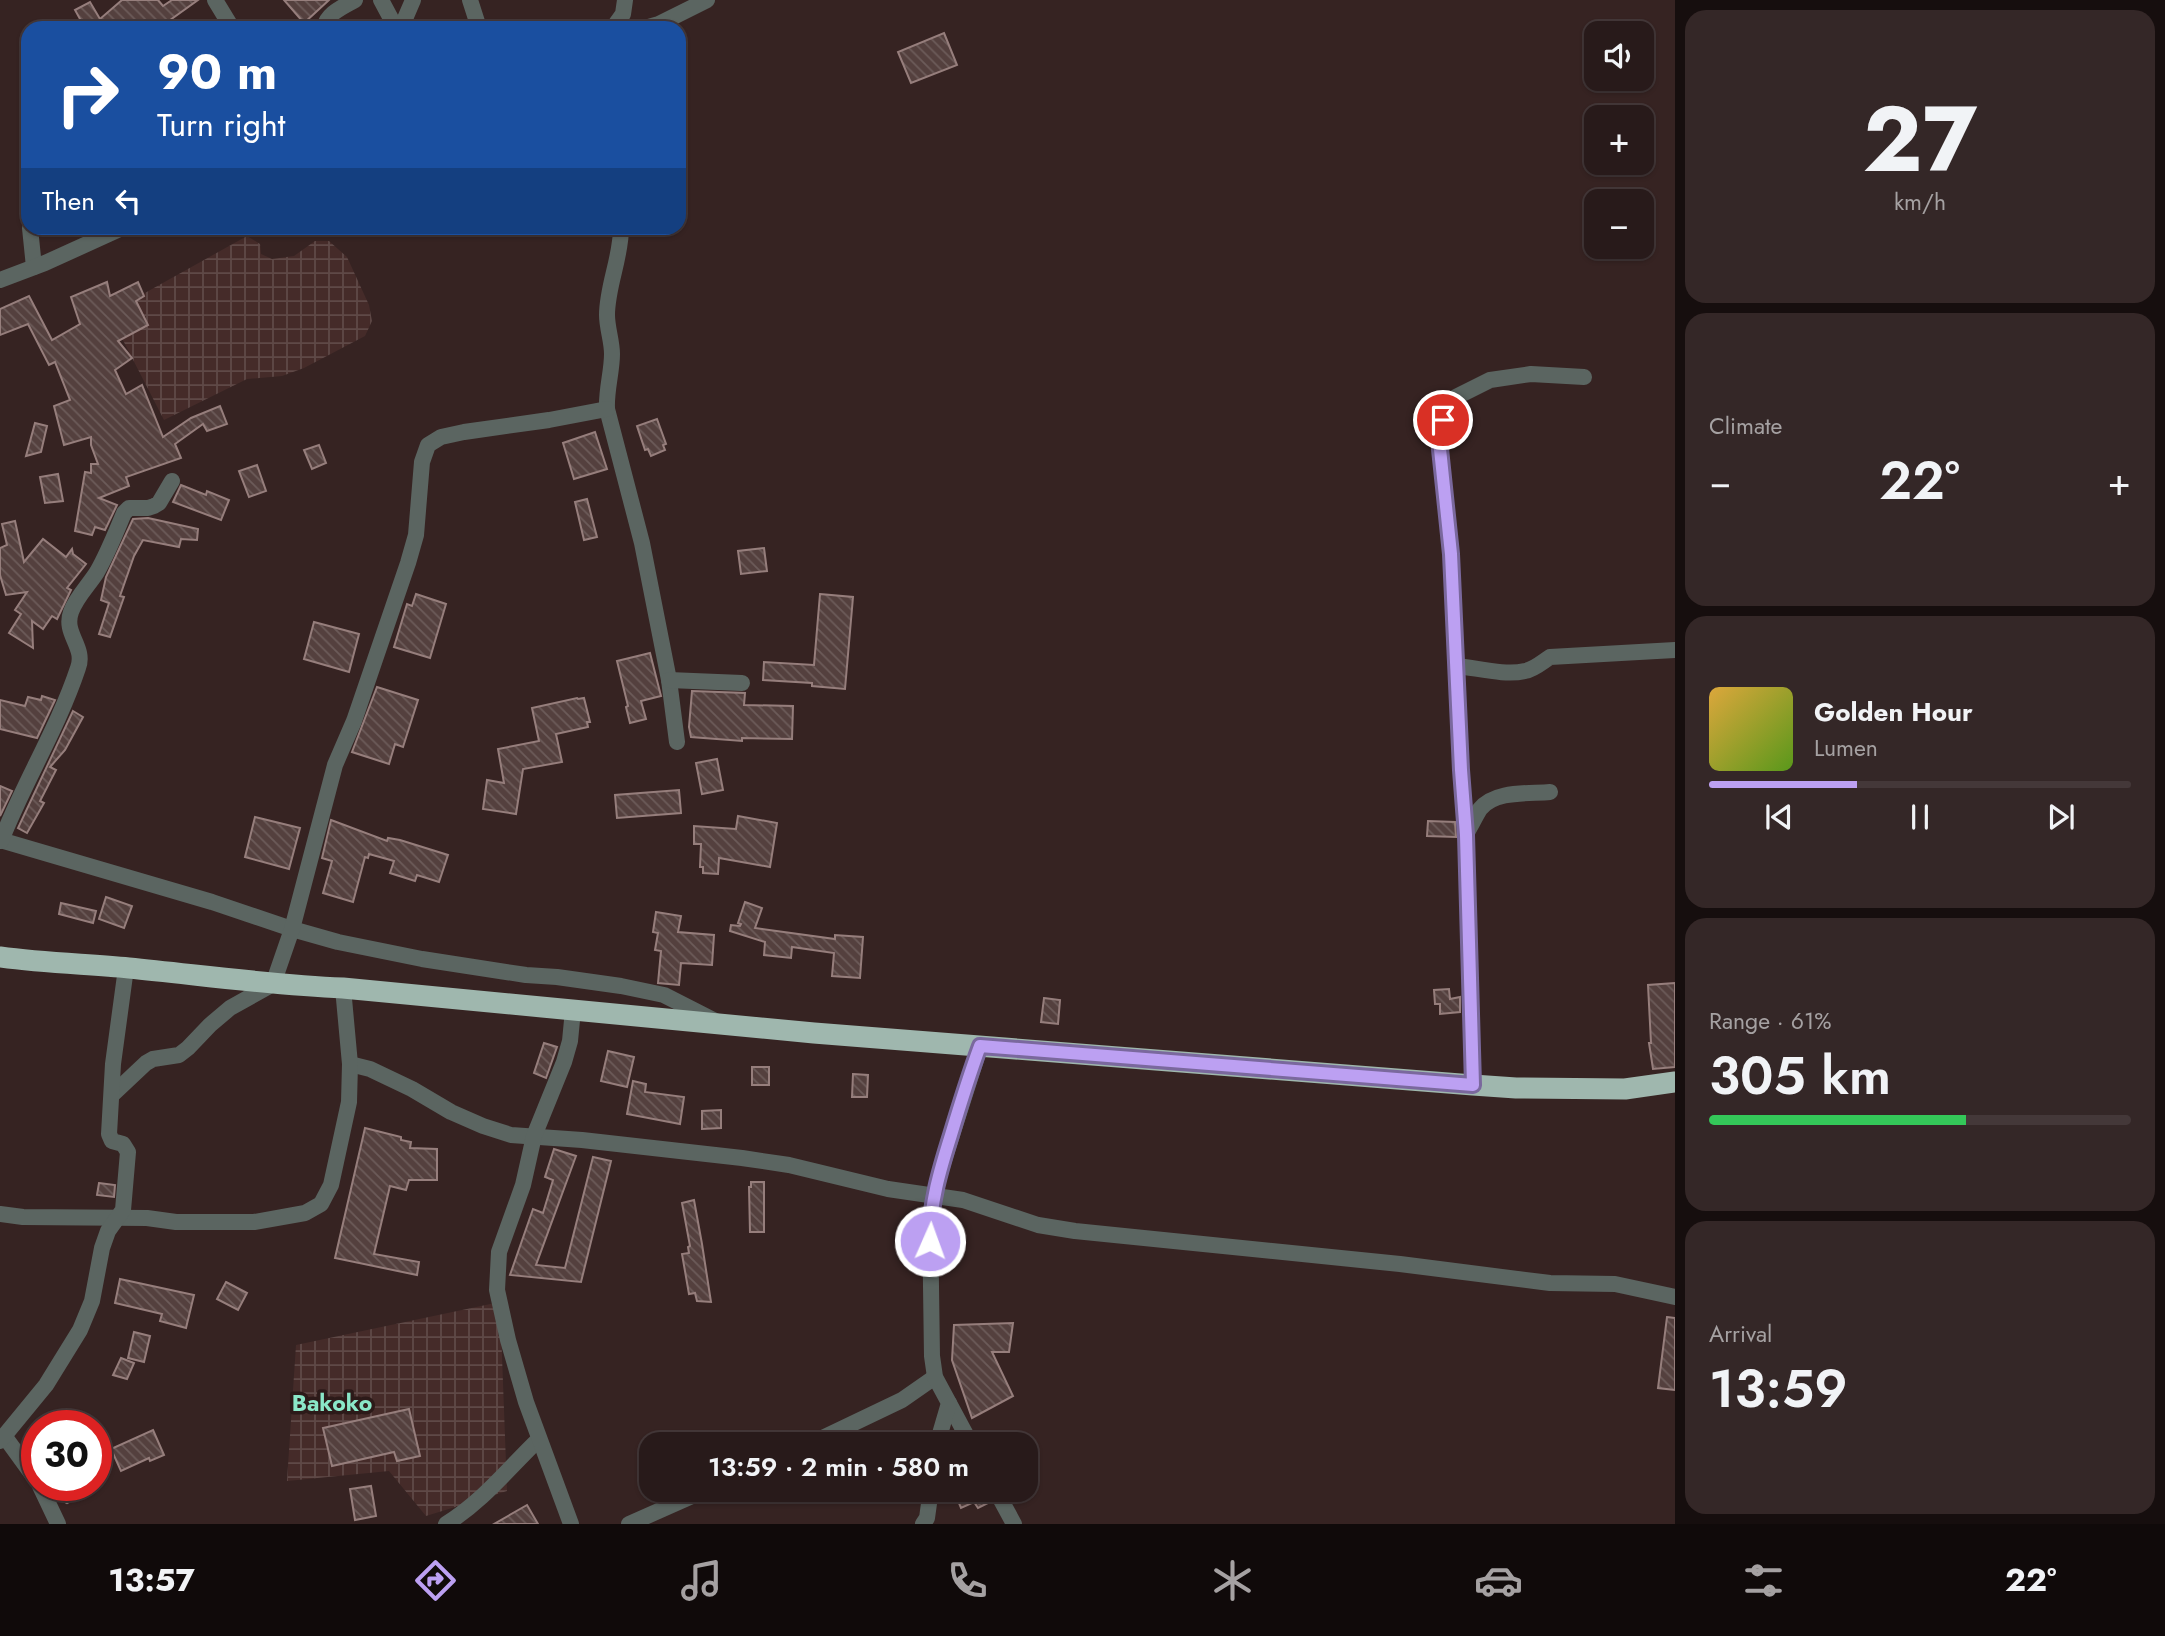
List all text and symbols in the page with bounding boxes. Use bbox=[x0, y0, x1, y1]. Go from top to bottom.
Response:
map controls bbox=[1584, 21, 1654, 259]
button: sound bbox=[1584, 21, 1654, 91]
text: 90 m bbox=[157, 37, 277, 107]
icon: right bbox=[42, 49, 133, 140]
text: 27 bbox=[1863, 74, 1977, 205]
text: Turn right bbox=[157, 102, 286, 148]
button: + bbox=[1584, 105, 1654, 175]
text: Then bbox=[42, 182, 95, 220]
icon: left bbox=[109, 182, 147, 220]
text: km/h bbox=[1894, 185, 1946, 219]
button: − bbox=[1584, 189, 1654, 259]
pin bbox=[1413, 390, 1473, 450]
icon: arrive bbox=[1424, 401, 1462, 439]
text: Climate bbox=[1709, 409, 1782, 443]
text: 22° bbox=[1879, 443, 1960, 519]
text: − bbox=[1709, 454, 1731, 509]
text: + bbox=[2108, 454, 2131, 509]
text: Golden Hour bbox=[1814, 693, 1973, 731]
text: Lumen bbox=[1814, 731, 1878, 765]
icon: previous bbox=[1760, 798, 1798, 836]
icon: pause bbox=[1901, 798, 1939, 836]
icon: next bbox=[2042, 798, 2080, 836]
text: Range · 61% bbox=[1709, 1004, 1832, 1038]
text: 305 km bbox=[1709, 1038, 1891, 1114]
position arrow bbox=[893, 1204, 967, 1278]
text: Arrival bbox=[1709, 1317, 1772, 1351]
text: 13:59 bbox=[1709, 1351, 1847, 1427]
district label: Bakoko bbox=[292, 1386, 372, 1420]
speed limit sign: 30 bbox=[21, 1410, 112, 1501]
text: 13:59 · 2 min · 580 m bbox=[708, 1448, 969, 1486]
icon: directions bbox=[411, 1556, 460, 1605]
icon: music bbox=[677, 1556, 726, 1605]
icon: phone bbox=[943, 1556, 992, 1605]
icon: climate bbox=[1208, 1556, 1257, 1605]
icon: car bbox=[1474, 1556, 1523, 1605]
icon: filters bbox=[1739, 1556, 1788, 1605]
text: 13:57 bbox=[108, 1557, 195, 1603]
text: 22° bbox=[2005, 1557, 2057, 1603]

